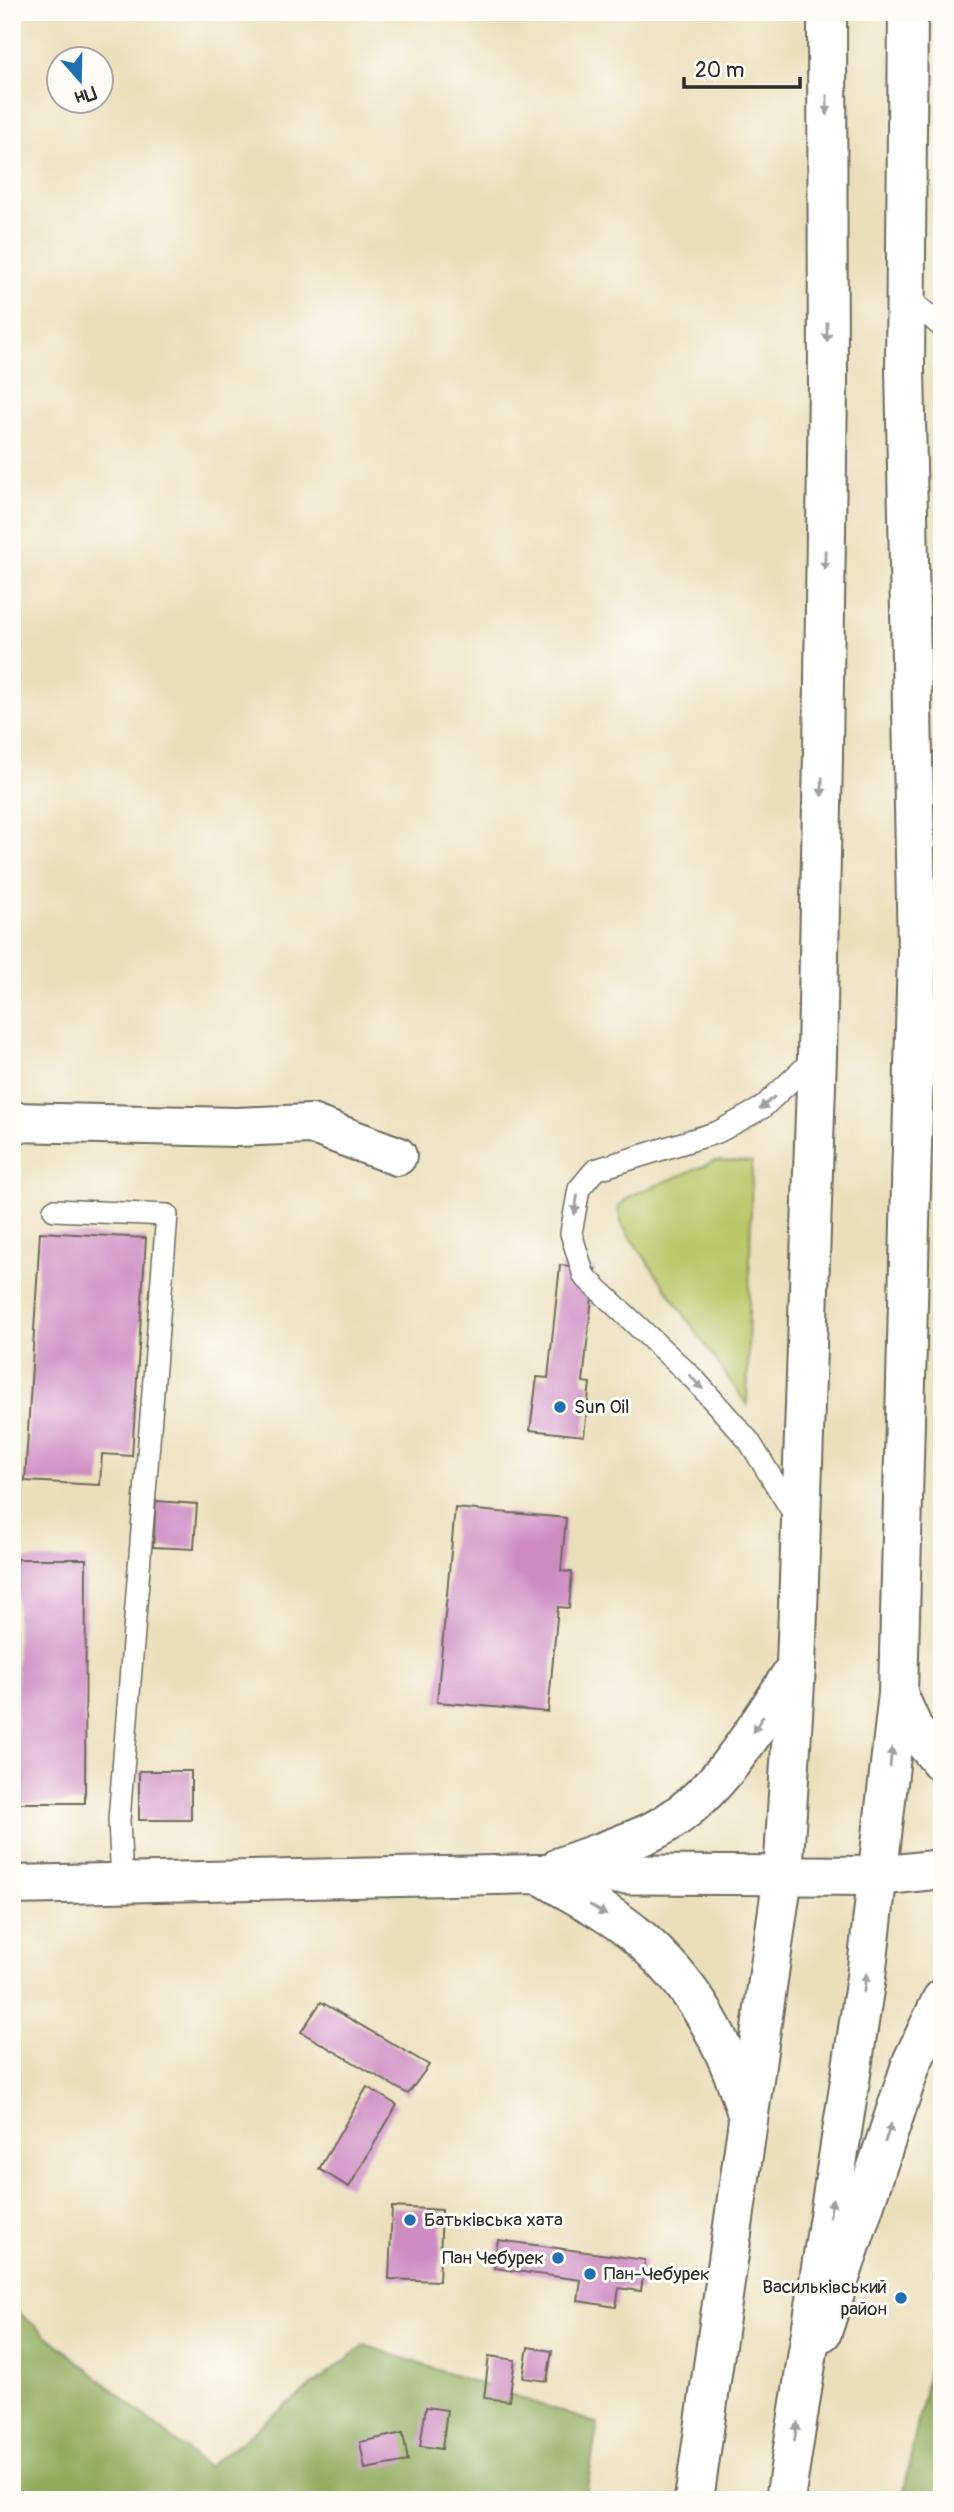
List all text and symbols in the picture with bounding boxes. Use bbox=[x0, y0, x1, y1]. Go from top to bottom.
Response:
north arrow bbox=[46, 46, 116, 116]
scale bar bbox=[684, 46, 800, 90]
text: 20 m bbox=[695, 57, 744, 84]
text: Пн bbox=[72, 80, 99, 110]
one-way arrow bbox=[821, 94, 833, 116]
one-way arrow bbox=[821, 322, 833, 344]
one-way arrow bbox=[819, 549, 831, 571]
one-way arrow bbox=[816, 777, 828, 799]
one-way arrow bbox=[758, 1095, 776, 1111]
one-way arrow bbox=[570, 1194, 581, 1216]
one-way arrow bbox=[688, 1373, 704, 1390]
place label: Sun Oil bbox=[574, 1395, 629, 1419]
marker: Sun Oil bbox=[552, 1399, 568, 1415]
one-way arrow bbox=[752, 1714, 765, 1733]
one-way arrow bbox=[886, 1746, 897, 1768]
one-way arrow bbox=[588, 1904, 608, 1917]
one-way arrow bbox=[859, 1972, 870, 1994]
one-way arrow bbox=[883, 2122, 894, 2143]
one-way arrow bbox=[826, 2197, 837, 2219]
place label: Батьківська хата bbox=[424, 2208, 563, 2232]
marker: Батьківська хата bbox=[402, 2212, 418, 2228]
place label: Пан Чебурек bbox=[442, 2246, 544, 2270]
marker: Пан Чебурек bbox=[550, 2250, 566, 2266]
place label: Пан-Чебурек bbox=[604, 2262, 710, 2286]
marker: Пан-Чебурек bbox=[582, 2266, 598, 2282]
place label: Васильківський район bbox=[762, 2275, 887, 2321]
marker: Васильківський район bbox=[893, 2290, 909, 2306]
one-way arrow bbox=[791, 2421, 802, 2443]

